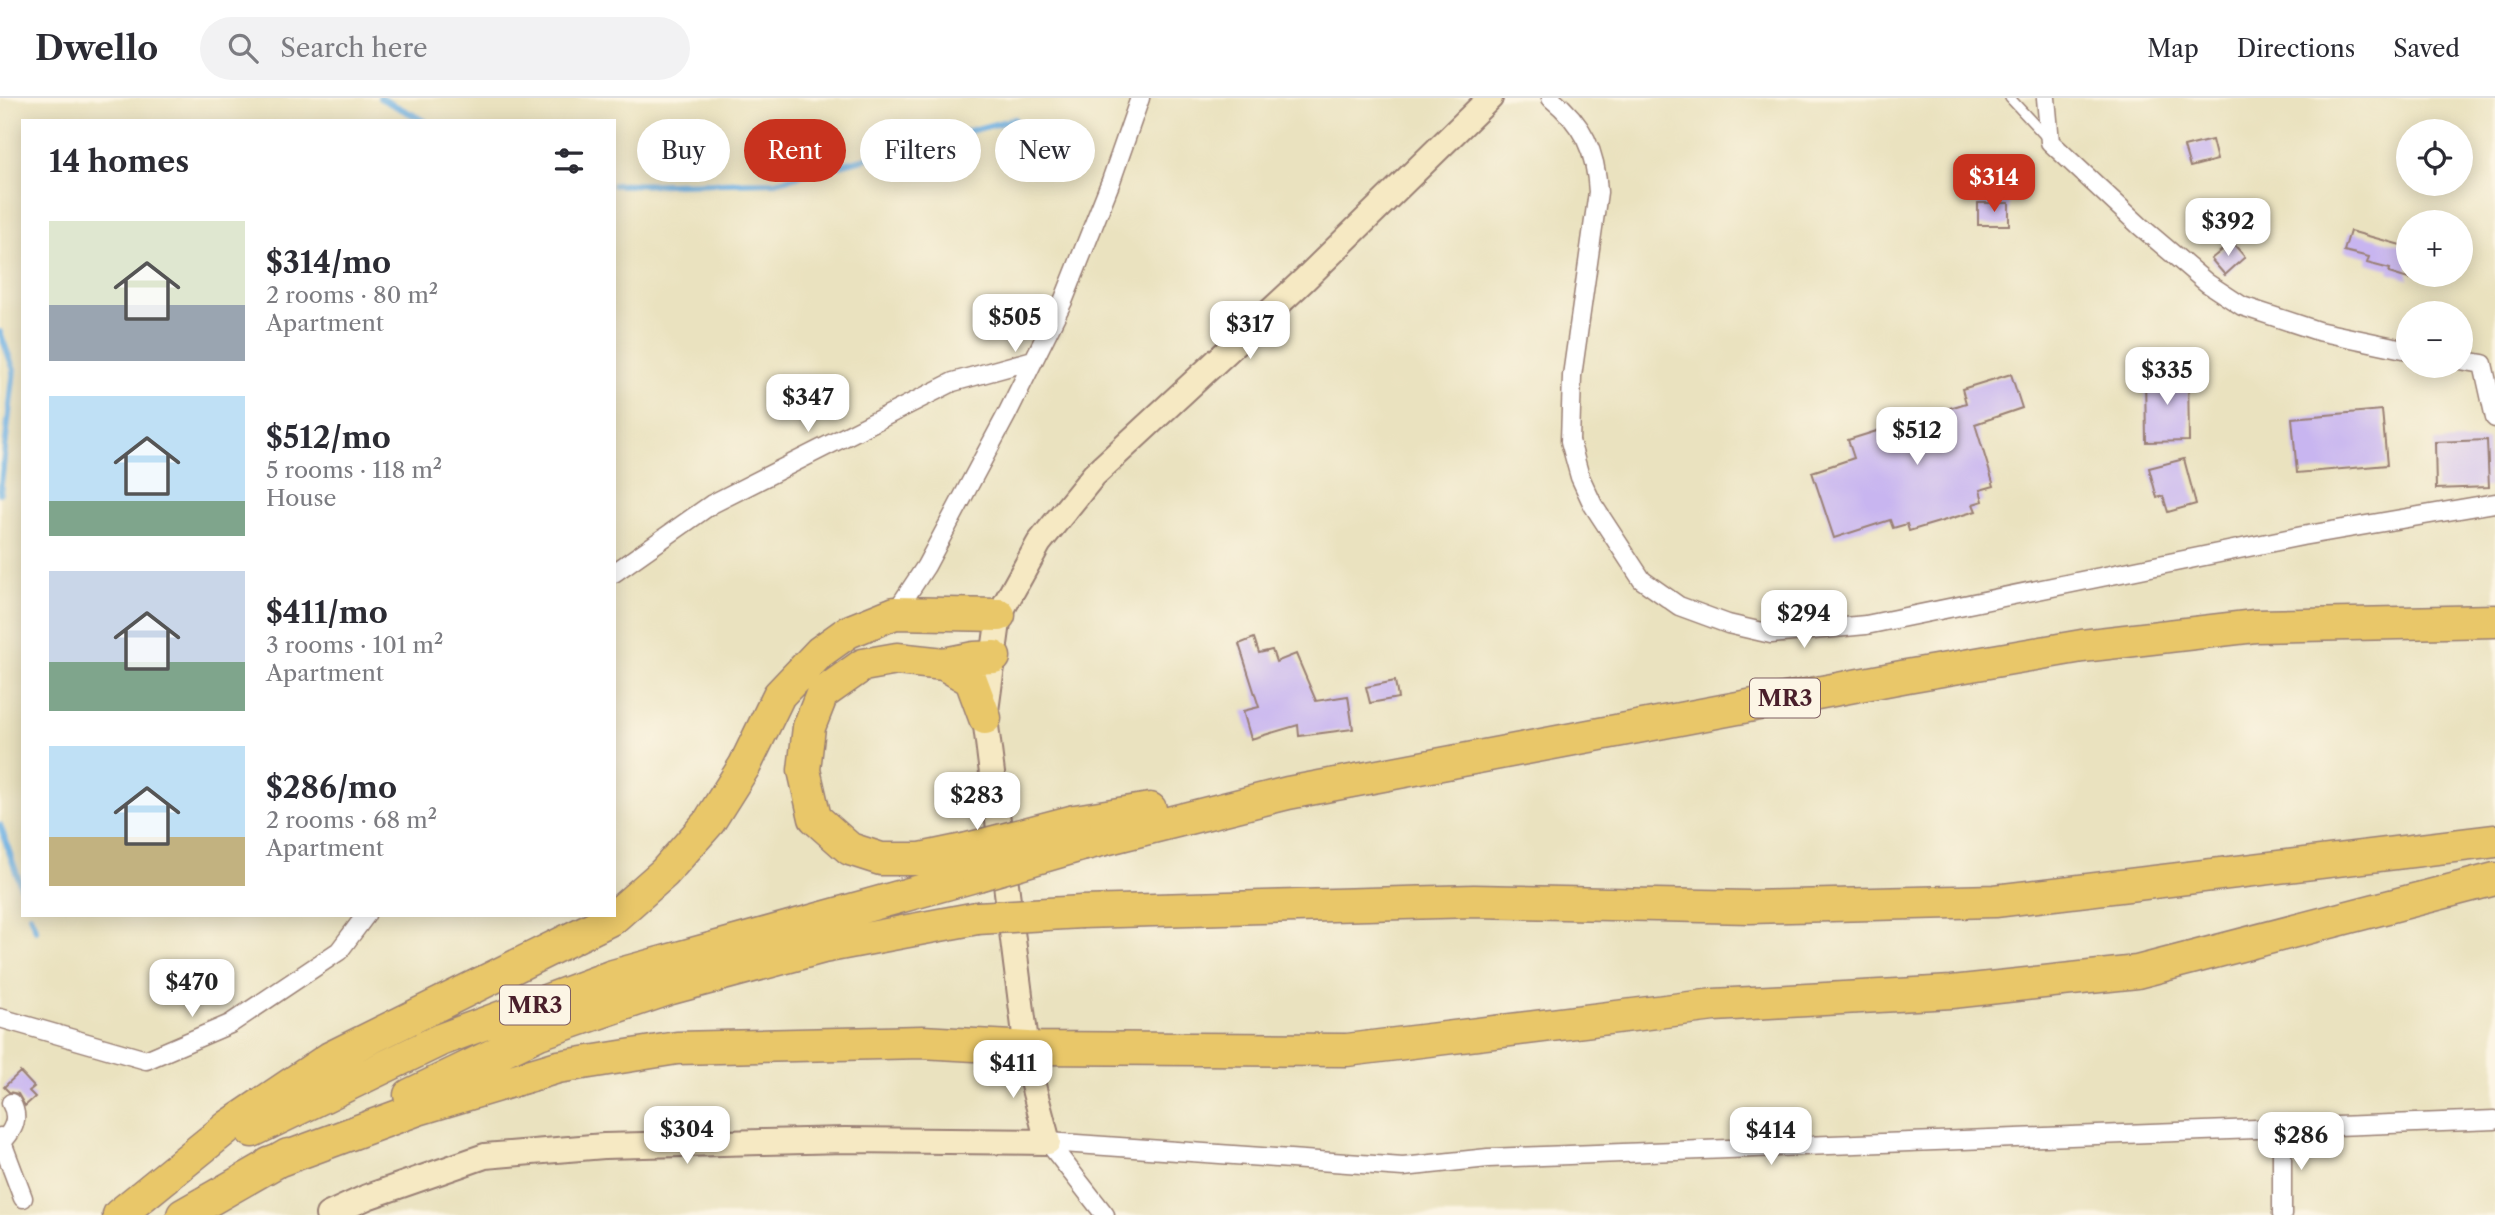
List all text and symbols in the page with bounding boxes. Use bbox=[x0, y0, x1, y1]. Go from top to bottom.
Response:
search box bbox=[200, 17, 690, 80]
text: Dwello bbox=[35, 28, 158, 69]
icon: search bbox=[224, 29, 262, 67]
text: Search here bbox=[280, 32, 428, 64]
text: Map bbox=[2147, 34, 2199, 63]
text: Directions bbox=[2237, 34, 2355, 63]
text: Saved bbox=[2393, 34, 2460, 63]
chip: Buy bbox=[637, 119, 730, 182]
chip: Rent bbox=[744, 119, 846, 182]
chip: Filters bbox=[860, 119, 981, 182]
chip: New bbox=[995, 119, 1095, 182]
map controls bbox=[2396, 119, 2473, 378]
button: locate bbox=[2396, 119, 2473, 196]
icon: filters bbox=[550, 142, 588, 180]
text: 14 homes bbox=[49, 143, 189, 180]
pin: $314 bbox=[1953, 155, 2035, 214]
text: $314 bbox=[1969, 163, 2019, 191]
pin: $392 bbox=[2187, 198, 2269, 258]
text: $392 bbox=[2201, 207, 2255, 235]
button: + bbox=[2396, 210, 2473, 287]
text: $314/mo bbox=[266, 244, 391, 281]
icon: home bbox=[105, 249, 189, 333]
text: 2 rooms · 80 m² bbox=[266, 281, 438, 309]
pin: $505 bbox=[974, 294, 1056, 354]
button: − bbox=[2396, 301, 2473, 378]
pin: $317 bbox=[1209, 302, 1291, 361]
text: $505 bbox=[989, 303, 1041, 331]
text: Apartment bbox=[266, 309, 384, 337]
text: $317 bbox=[1226, 310, 1274, 338]
pin: $335 bbox=[2126, 348, 2208, 407]
text: $335 bbox=[2141, 356, 2193, 384]
pin: $347 bbox=[767, 374, 849, 434]
text: $347 bbox=[782, 383, 834, 411]
pin: $512 bbox=[1876, 408, 1958, 467]
text: $512 bbox=[1892, 416, 1942, 444]
text: $512/mo bbox=[266, 419, 391, 456]
icon: home bbox=[105, 424, 189, 508]
text: 5 rooms · 118 m² bbox=[266, 456, 442, 484]
text: House bbox=[266, 484, 336, 512]
pin: $294 bbox=[1763, 590, 1845, 650]
text: $411/mo bbox=[266, 594, 388, 631]
icon: home bbox=[105, 599, 189, 683]
text: $294 bbox=[1777, 599, 1831, 627]
text: 3 rooms · 101 m² bbox=[266, 631, 443, 659]
text: Apartment bbox=[266, 659, 384, 687]
road number: MR3 bbox=[1750, 678, 1820, 718]
text: $286/mo bbox=[266, 769, 397, 806]
pin: $283 bbox=[936, 772, 1018, 832]
icon: home bbox=[105, 774, 189, 858]
text: $283 bbox=[950, 781, 1004, 809]
text: 2 rooms · 68 m² bbox=[266, 806, 437, 834]
text: Apartment bbox=[266, 834, 384, 862]
pin: $470 bbox=[151, 960, 233, 1019]
text: $470 bbox=[165, 968, 219, 996]
road number: MR3 bbox=[500, 986, 570, 1024]
pin: $411 bbox=[972, 1040, 1054, 1100]
text: $411 bbox=[989, 1049, 1037, 1077]
pin: $304 bbox=[646, 1107, 728, 1166]
pin: $414 bbox=[1730, 1108, 1812, 1167]
pin: $286 bbox=[2260, 1112, 2342, 1172]
text: $304 bbox=[660, 1115, 714, 1143]
text: $414 bbox=[1746, 1116, 1796, 1144]
text: $286 bbox=[2274, 1121, 2328, 1149]

